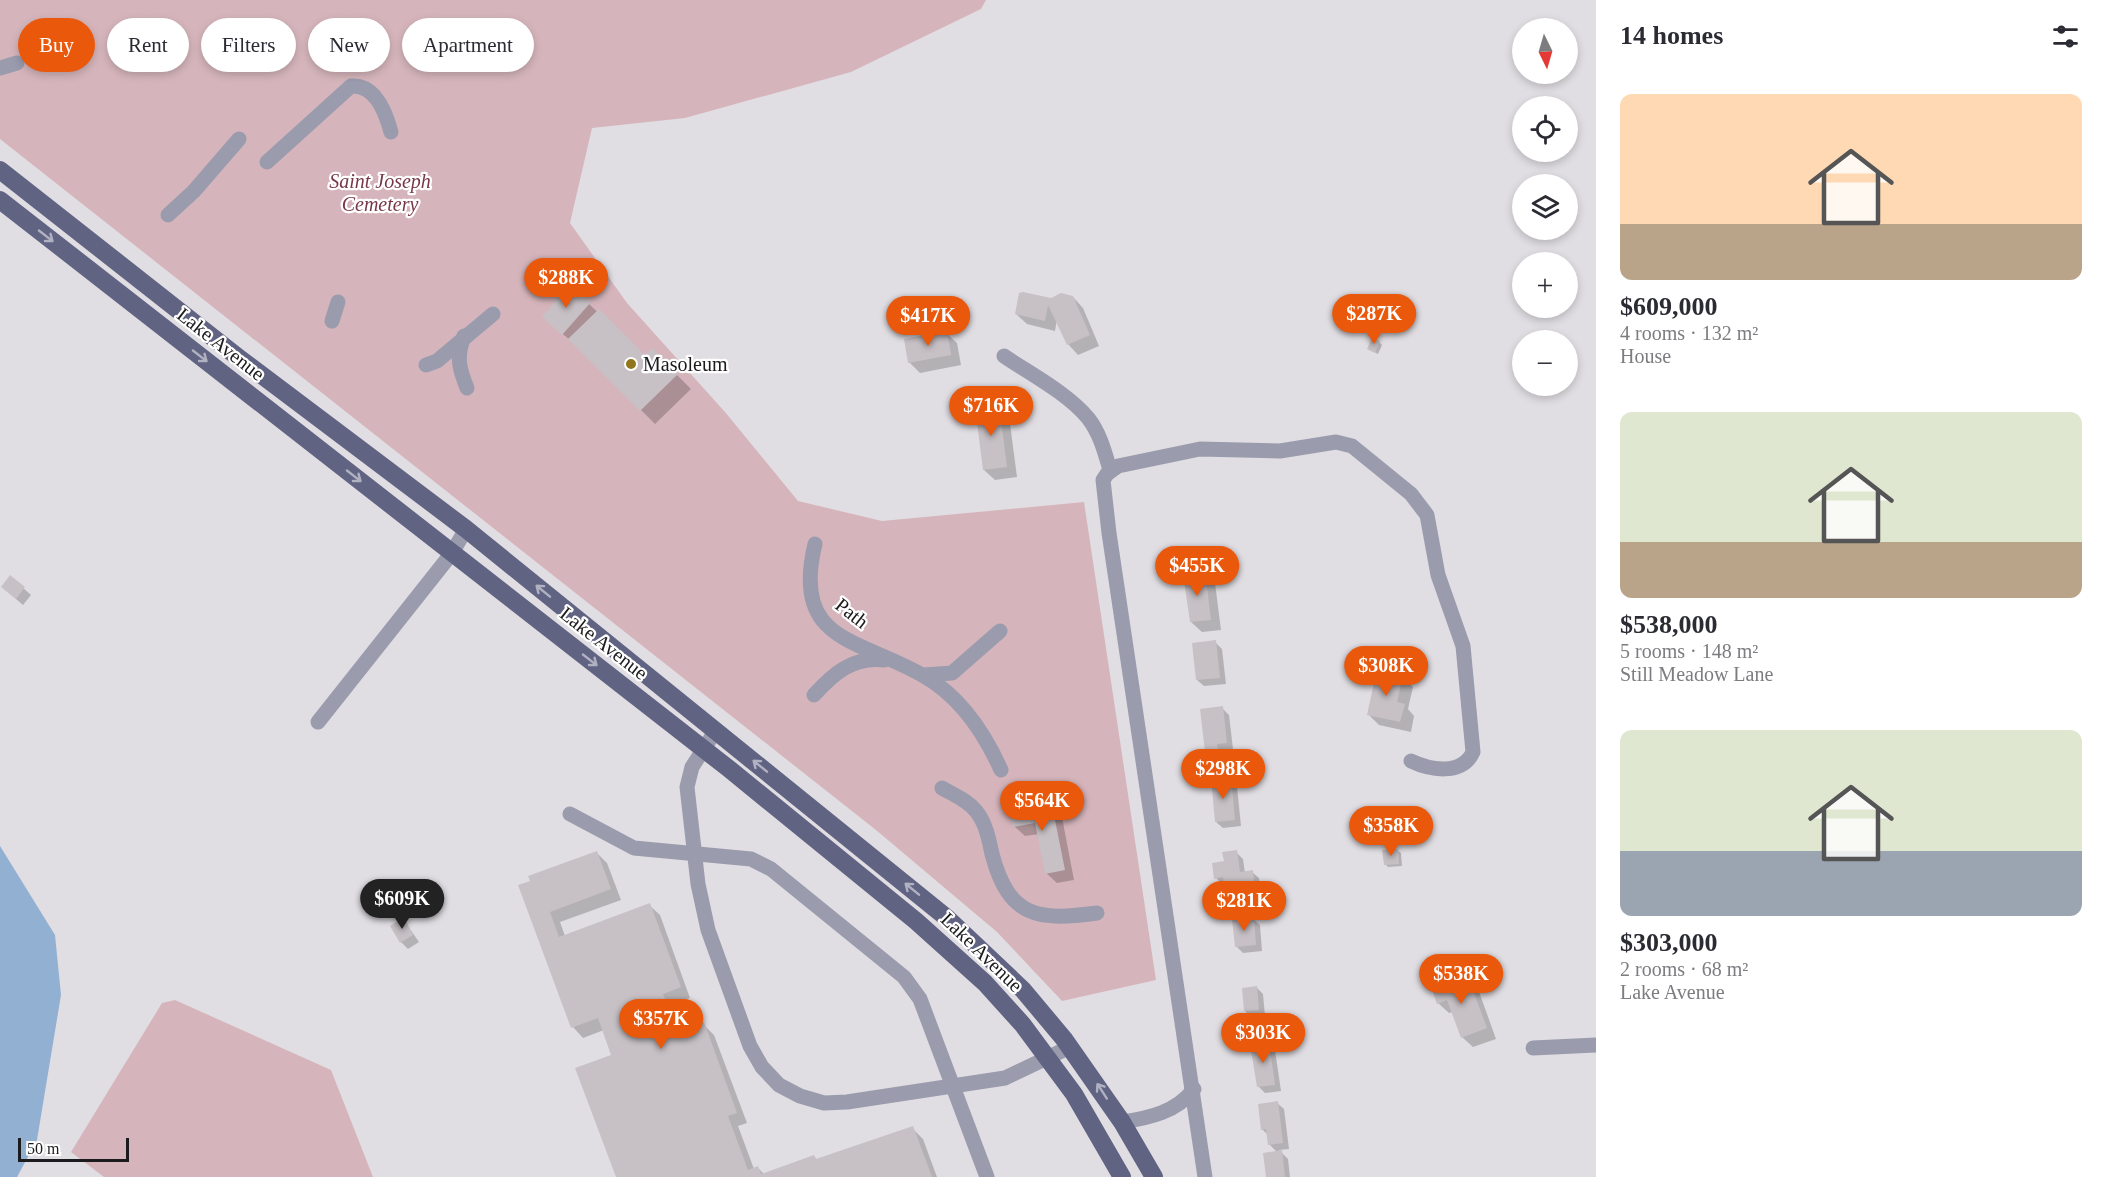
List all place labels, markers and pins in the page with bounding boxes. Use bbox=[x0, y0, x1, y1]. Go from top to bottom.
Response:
pin: $288K bbox=[524, 258, 608, 309]
pin: $287K bbox=[1332, 294, 1416, 345]
pin: $417K bbox=[886, 296, 970, 347]
place label: Masoleum bbox=[643, 353, 728, 375]
marker: Masoleum bbox=[624, 357, 638, 371]
pin: $716K bbox=[949, 386, 1033, 437]
pin: $455K bbox=[1155, 546, 1239, 597]
pin: $308K bbox=[1344, 646, 1428, 697]
pin: $298K bbox=[1181, 749, 1265, 800]
pin: $564K bbox=[1000, 781, 1084, 832]
pin: $358K bbox=[1349, 806, 1433, 857]
pin: $609K bbox=[360, 879, 444, 930]
pin: $281K bbox=[1202, 881, 1286, 932]
pin: $538K bbox=[1419, 954, 1503, 1005]
pin: $357K bbox=[619, 999, 703, 1050]
pin: $303K bbox=[1221, 1013, 1305, 1064]

